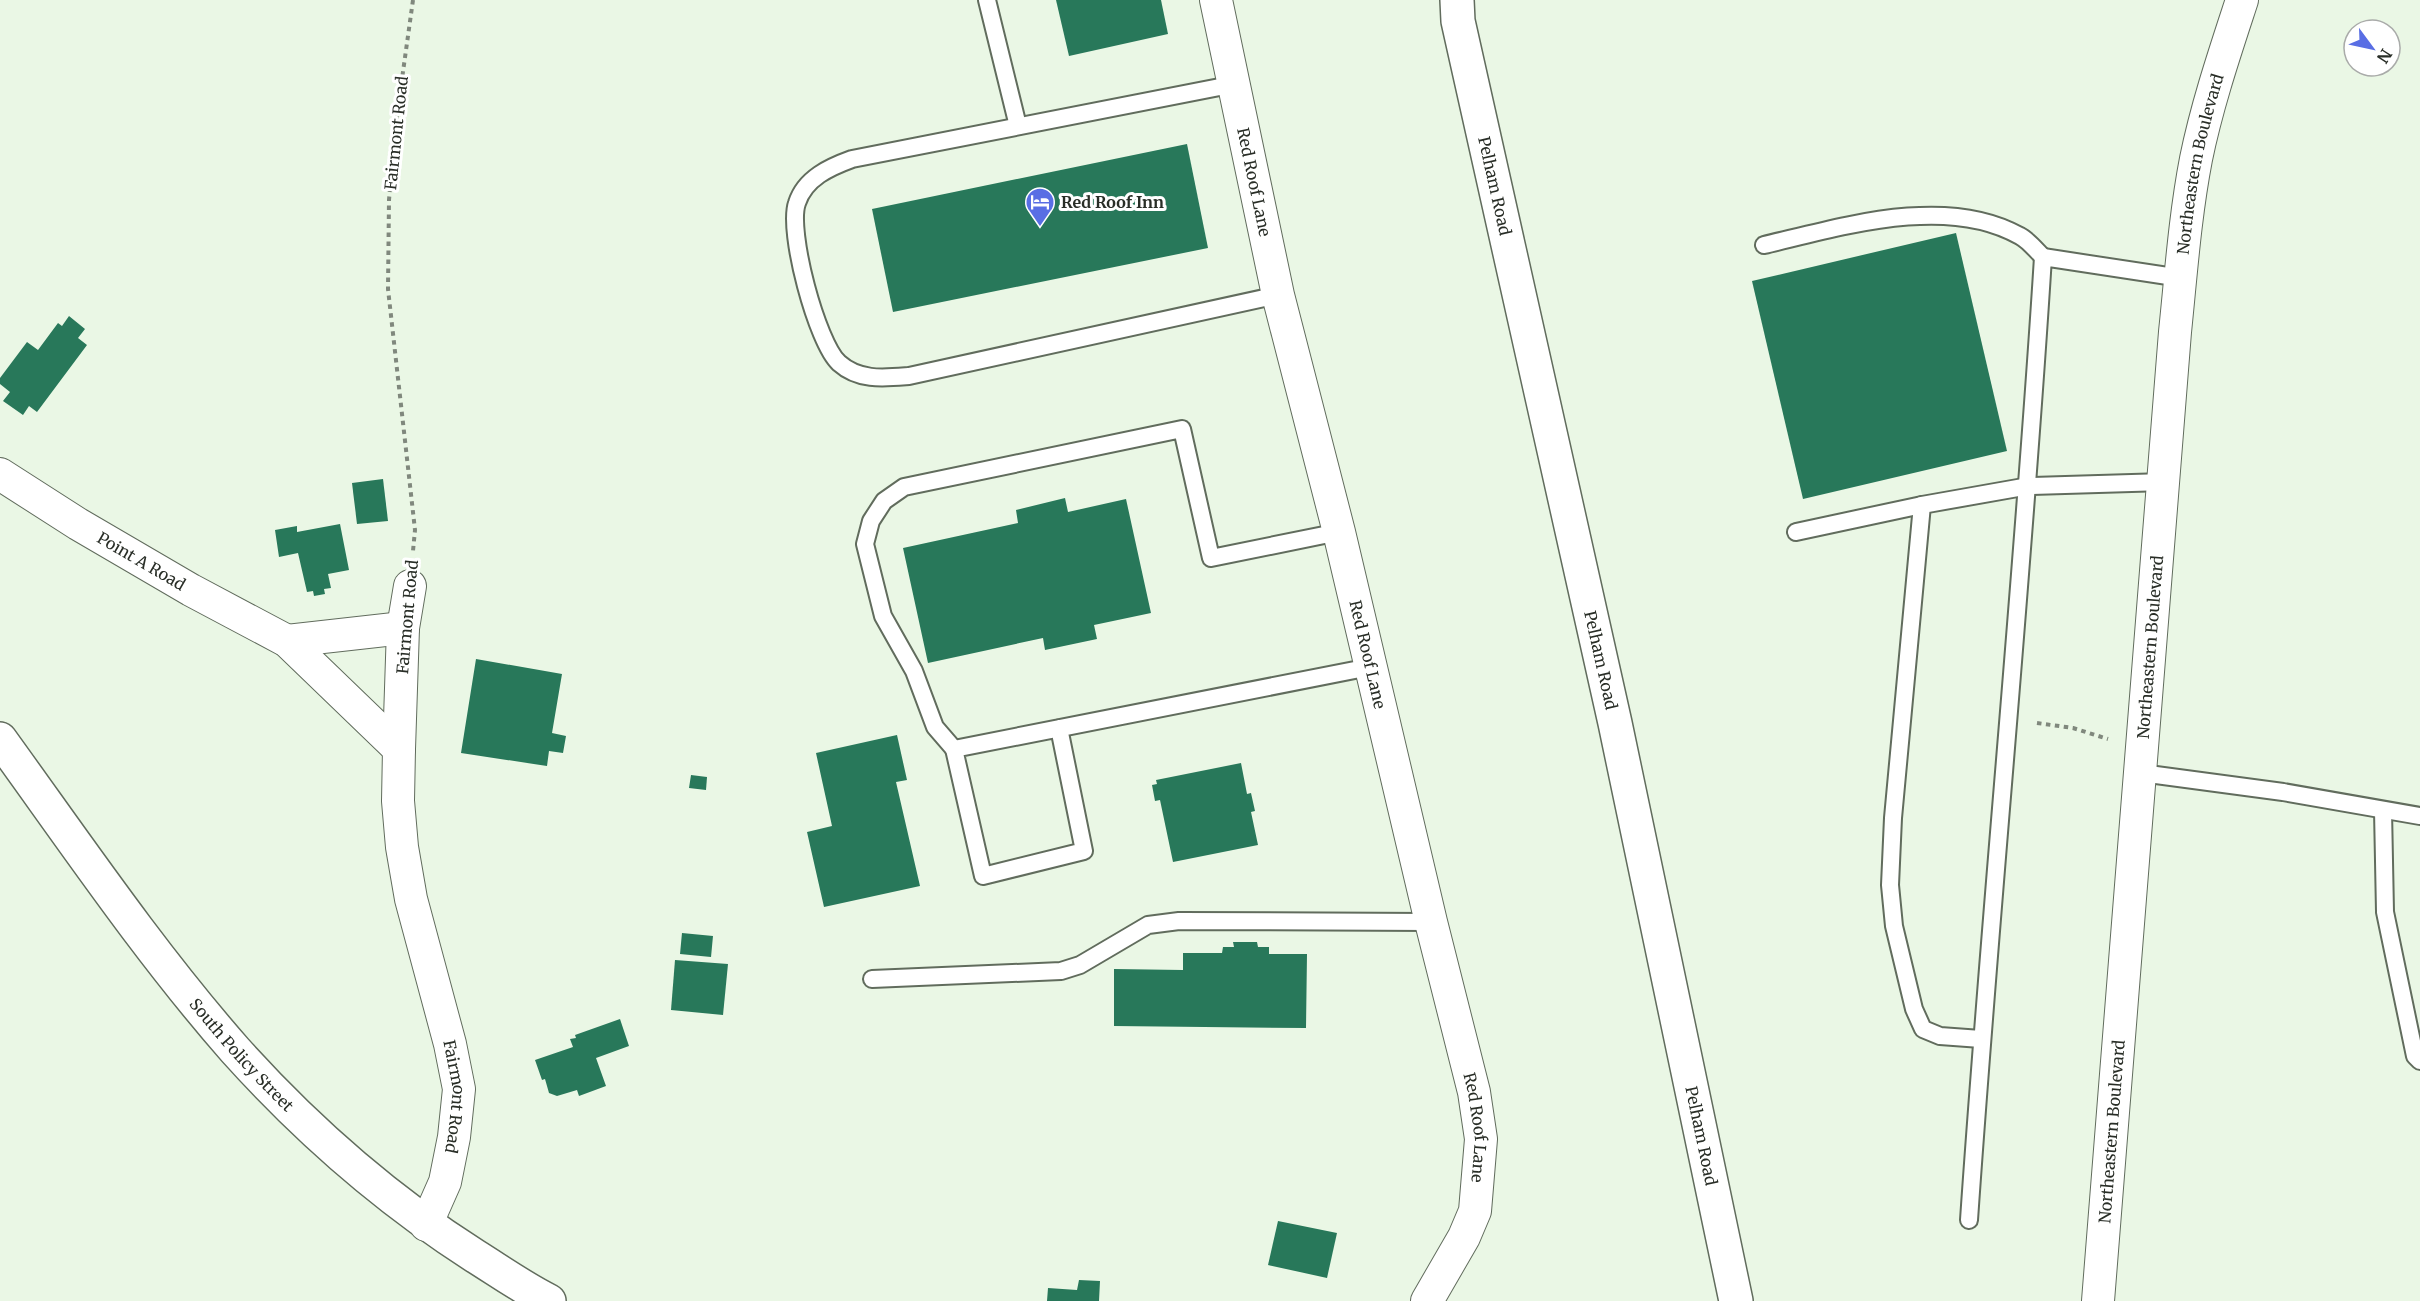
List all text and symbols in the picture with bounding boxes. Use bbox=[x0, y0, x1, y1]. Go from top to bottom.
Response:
north arrow bbox=[2342, 18, 2402, 78]
text: N bbox=[2373, 45, 2396, 67]
street label: Northeastern Boulevard bbox=[2173, 71, 2228, 256]
street label: Fairmont Road bbox=[380, 75, 412, 191]
street label: Red Roof Lane bbox=[1233, 126, 1275, 238]
street label: Pelham Road bbox=[1474, 134, 1516, 238]
hotel icon: Red Roof Inn bbox=[1024, 186, 1056, 228]
place label: Red Roof Inn bbox=[1061, 192, 1164, 212]
street label: Point A Road bbox=[94, 527, 189, 595]
street label: Northeastern Boulevard bbox=[2133, 554, 2167, 740]
street label: Fairmont Road bbox=[392, 559, 422, 675]
street label: Red Roof Lane bbox=[1345, 598, 1390, 711]
street label: Pelham Road bbox=[1580, 609, 1622, 712]
street label: South Policy Street bbox=[185, 994, 298, 1116]
street label: Fairmont Road bbox=[439, 1038, 469, 1155]
street label: Northeastern Boulevard bbox=[2094, 1039, 2129, 1224]
street label: Red Roof Lane bbox=[1459, 1070, 1491, 1183]
street label: Pelham Road bbox=[1681, 1084, 1722, 1188]

